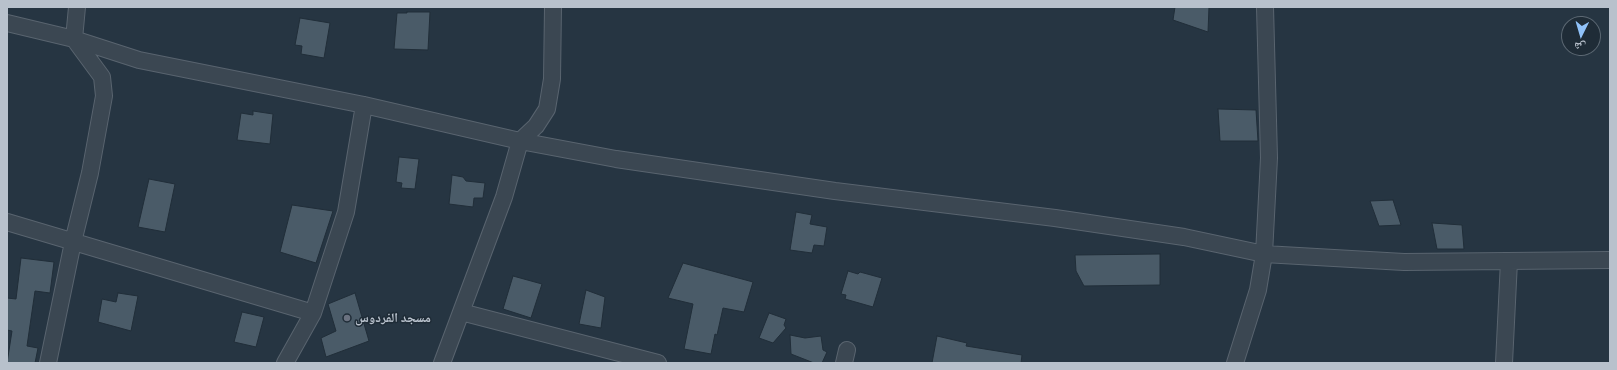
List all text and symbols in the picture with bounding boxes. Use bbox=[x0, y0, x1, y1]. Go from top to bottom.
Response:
north arrow bbox=[1561, 16, 1601, 56]
text: ش bbox=[1574, 40, 1586, 53]
place label: مسجد الفردوس bbox=[355, 310, 431, 326]
marker: مسجد الفردوس bbox=[342, 313, 352, 323]

